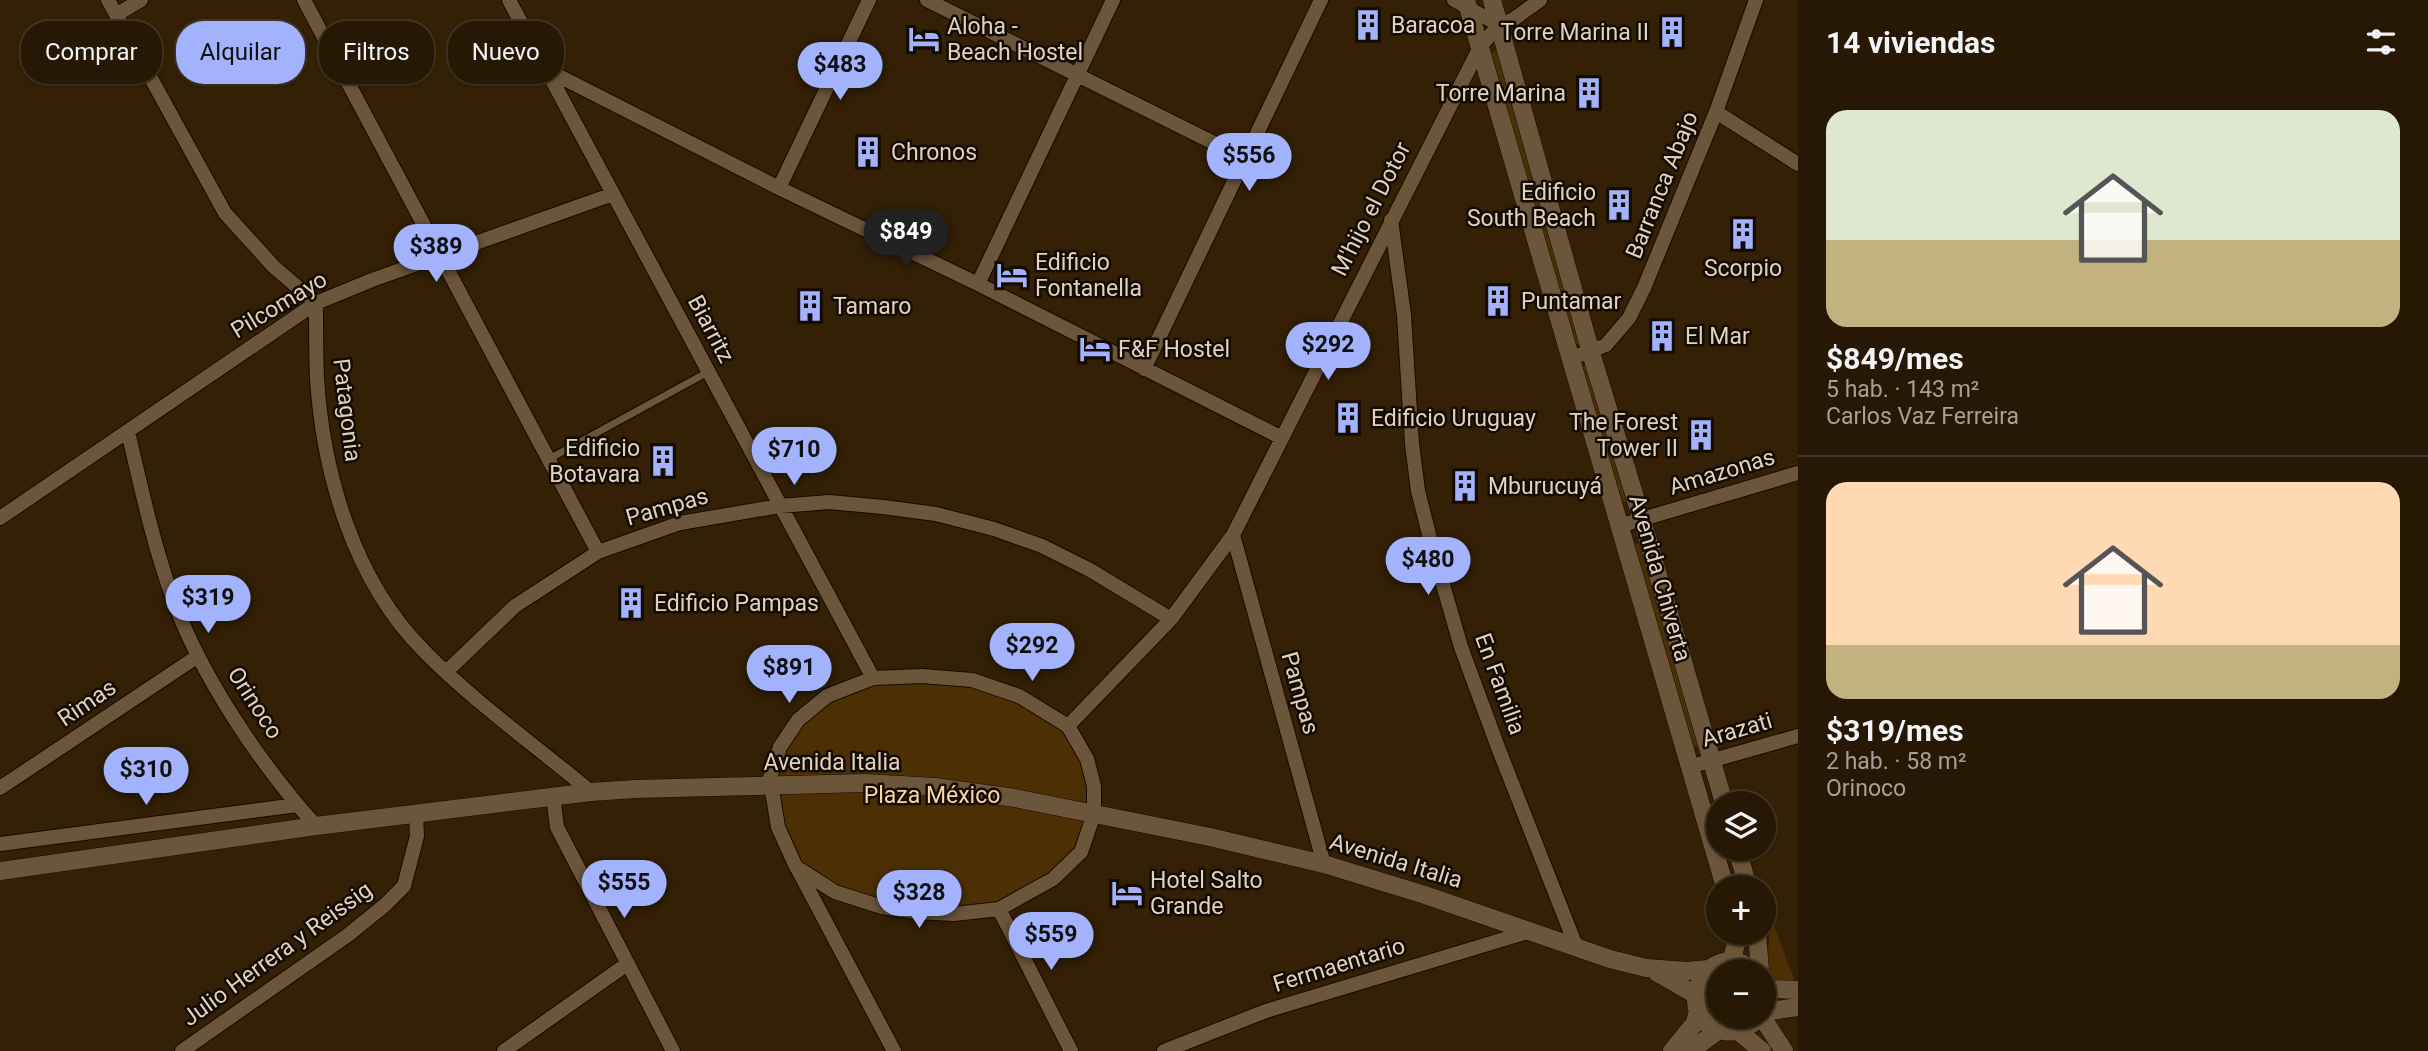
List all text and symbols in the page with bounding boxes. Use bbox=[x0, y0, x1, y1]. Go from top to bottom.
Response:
building icon: Baracoa bbox=[1351, 8, 1385, 42]
place label: Baracoa bbox=[1391, 12, 1475, 39]
place label: Aloha - Beach Hostel bbox=[947, 13, 1083, 66]
building icon: Torre Marina II bbox=[1655, 15, 1689, 49]
place label: Torre Marina II bbox=[1501, 19, 1649, 46]
chip: Comprar bbox=[21, 21, 162, 84]
chip: Alquilar bbox=[176, 21, 305, 84]
chip: Filtros bbox=[319, 21, 434, 84]
chip: Nuevo bbox=[448, 21, 564, 84]
hotel icon: Aloha - Beach Hostel bbox=[907, 22, 941, 56]
icon: filters bbox=[2362, 23, 2400, 61]
text: 14 viviendas bbox=[1826, 25, 1996, 60]
pin: $483 bbox=[799, 42, 881, 102]
text: $483 bbox=[814, 51, 866, 78]
building icon: Torre Marina bbox=[1572, 76, 1606, 110]
place label: Torre Marina bbox=[1436, 80, 1566, 107]
street label: Barranca Abajo bbox=[1620, 107, 1704, 263]
pin: $556 bbox=[1208, 134, 1290, 193]
building icon: Chronos bbox=[851, 135, 885, 169]
street label: M'hijo el Dotor bbox=[1326, 137, 1416, 280]
place label: Chronos bbox=[891, 139, 977, 166]
text: $556 bbox=[1223, 142, 1275, 169]
icon: home bbox=[2050, 155, 2176, 281]
place label: Edificio South Beach bbox=[1467, 179, 1596, 232]
building icon: Edificio South Beach bbox=[1602, 188, 1636, 222]
pin: $849 bbox=[865, 210, 947, 269]
building icon: Scorpio bbox=[1726, 217, 1760, 251]
text: $849 bbox=[880, 218, 932, 245]
pin: $389 bbox=[395, 224, 477, 284]
text: $389 bbox=[410, 233, 462, 260]
place label: Edificio Fontanella bbox=[1035, 249, 1142, 302]
place label: Scorpio bbox=[1704, 255, 1782, 282]
hotel icon: Edificio Fontanella bbox=[995, 258, 1029, 292]
street label: Pilcomayo bbox=[226, 266, 332, 344]
building icon: Puntamar bbox=[1481, 284, 1515, 318]
place label: Puntamar bbox=[1521, 288, 1622, 315]
building icon: Tamaro bbox=[793, 289, 827, 323]
street label: Biarritz bbox=[682, 291, 740, 367]
place label: Tamaro bbox=[833, 293, 911, 320]
building icon: El Mar bbox=[1645, 319, 1679, 353]
pin: $292 bbox=[1287, 322, 1369, 382]
place label: El Mar bbox=[1685, 323, 1750, 350]
text: $292 bbox=[1302, 331, 1354, 358]
hotel icon: F&F Hostel bbox=[1078, 332, 1112, 366]
place label: F&F Hostel bbox=[1118, 336, 1230, 363]
text: $849/mes bbox=[1826, 341, 1964, 376]
street label: Patagonia bbox=[327, 357, 367, 463]
text: 5 hab. · 143 m² bbox=[1826, 376, 1979, 403]
building icon: Edificio Uruguay bbox=[1331, 401, 1365, 435]
text: Carlos Vaz Ferreira bbox=[1826, 403, 2019, 430]
place label: Edificio Uruguay bbox=[1371, 405, 1536, 432]
place label: The Forest Tower II bbox=[1569, 409, 1678, 462]
building icon: The Forest Tower II bbox=[1684, 418, 1718, 452]
pin: $710 bbox=[753, 428, 835, 487]
place label: Edificio Botavara bbox=[549, 435, 640, 488]
text: $710 bbox=[768, 436, 820, 463]
street label: Amazonas bbox=[1666, 443, 1778, 501]
building icon: Edificio Botavara bbox=[646, 444, 680, 478]
building icon: Mburucuyá bbox=[1448, 469, 1482, 503]
place label: Mburucuyá bbox=[1488, 473, 1602, 500]
street label: Pampas bbox=[623, 482, 711, 532]
street label: Avenida Chiverta bbox=[1623, 492, 1697, 664]
icon: home bbox=[2050, 527, 2176, 653]
pin: $480 bbox=[1387, 538, 1469, 597]
text: $480 bbox=[1402, 546, 1454, 573]
pin: $319 bbox=[167, 576, 249, 635]
text: $319 bbox=[182, 584, 234, 611]
building icon: Edificio Pampas bbox=[614, 586, 648, 620]
place label: Edificio Pampas bbox=[654, 590, 819, 617]
pin: $292 bbox=[991, 624, 1073, 683]
street label: En Familia bbox=[1469, 630, 1531, 738]
text: $292 bbox=[1006, 632, 1058, 659]
pin: $891 bbox=[748, 646, 830, 705]
street label: Pampas bbox=[1275, 649, 1325, 737]
text: $891 bbox=[763, 654, 815, 681]
street label: Orinoco bbox=[222, 662, 288, 744]
street label: Rimas bbox=[53, 674, 121, 732]
street label: Arazati bbox=[1699, 707, 1775, 753]
text: $319/mes bbox=[1826, 713, 1964, 748]
pin: $310 bbox=[105, 748, 187, 807]
text: 2 hab. · 58 m² bbox=[1826, 748, 1966, 775]
street label: Avenida Italia bbox=[763, 749, 901, 776]
text: $310 bbox=[120, 756, 172, 783]
text: Orinoco bbox=[1826, 775, 1906, 802]
park label: Plaza México bbox=[864, 782, 1000, 809]
map controls bbox=[1706, 791, 1776, 1029]
button: layers bbox=[1706, 791, 1776, 861]
street label: Avenida Italia bbox=[1326, 828, 1466, 894]
pin: $555 bbox=[583, 860, 665, 920]
place label: Hotel Salto Grande bbox=[1150, 867, 1263, 920]
text: $555 bbox=[598, 869, 650, 896]
pin: $328 bbox=[878, 870, 960, 930]
button: + bbox=[1706, 875, 1776, 945]
street label: Julio Herrera y Reissig bbox=[177, 876, 377, 1032]
hotel icon: Hotel Salto Grande bbox=[1110, 876, 1144, 910]
text: $328 bbox=[893, 879, 945, 906]
pin: $559 bbox=[1010, 912, 1092, 972]
text: $559 bbox=[1025, 921, 1077, 948]
street label: Fermaentario bbox=[1270, 932, 1408, 998]
button: − bbox=[1706, 959, 1776, 1029]

